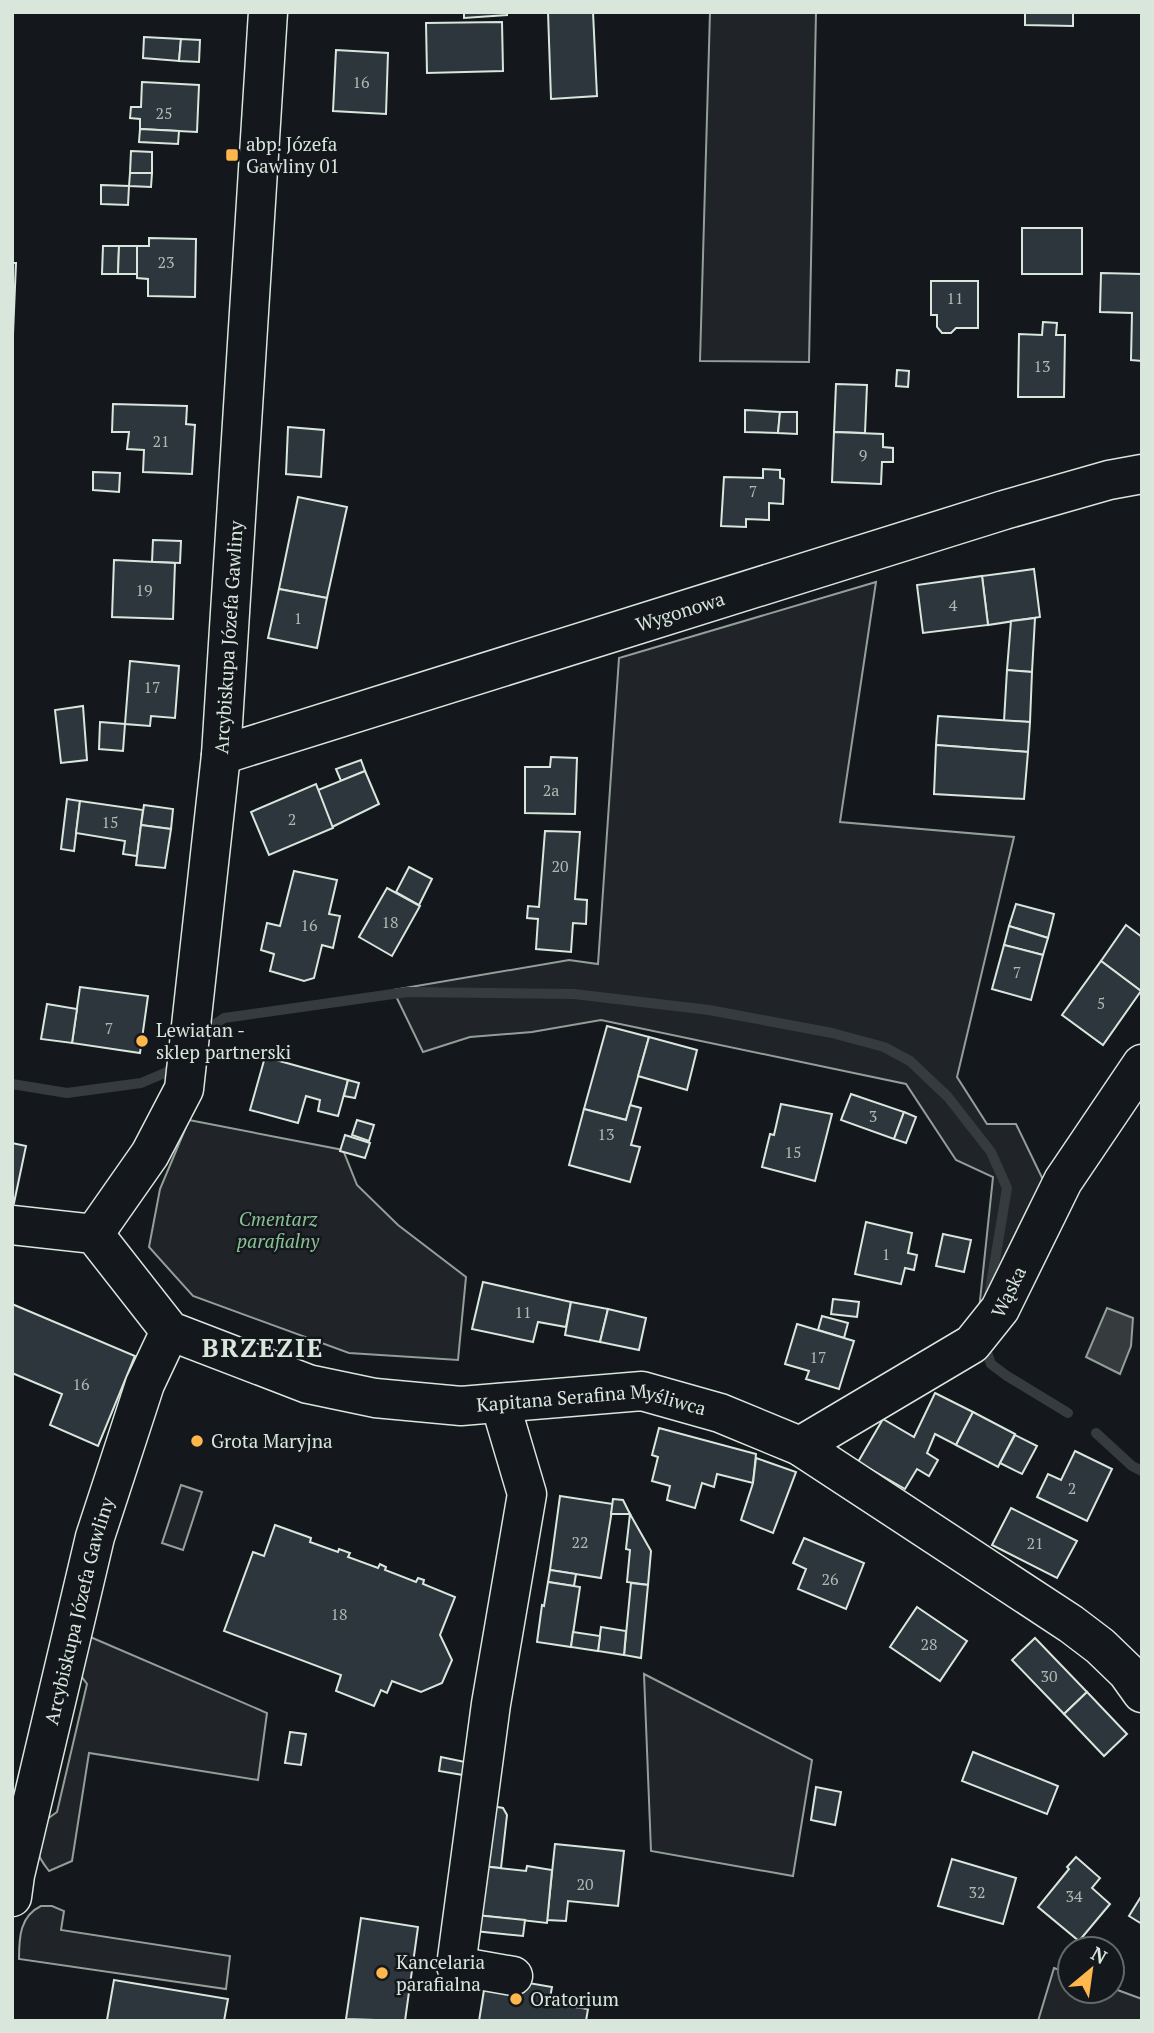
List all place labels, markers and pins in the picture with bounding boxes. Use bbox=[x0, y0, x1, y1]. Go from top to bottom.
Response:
place label: abp. Józefa Gawliny 01 bbox=[246, 131, 340, 178]
marker: abp. Józefa Gawliny 01 bbox=[224, 147, 240, 163]
place label: Lewiatan - sklep partnerski bbox=[156, 1017, 291, 1064]
marker: Lewiatan - sklep partnerski bbox=[134, 1033, 150, 1049]
place label: Grota Maryjna bbox=[211, 1428, 333, 1453]
marker: Grota Maryjna bbox=[189, 1433, 205, 1449]
place label: Kancelaria parafialna bbox=[396, 1949, 486, 1996]
marker: Kancelaria parafialna bbox=[374, 1965, 390, 1981]
place label: Oratorium bbox=[530, 1986, 619, 2011]
marker: Oratorium bbox=[508, 1991, 524, 2007]

